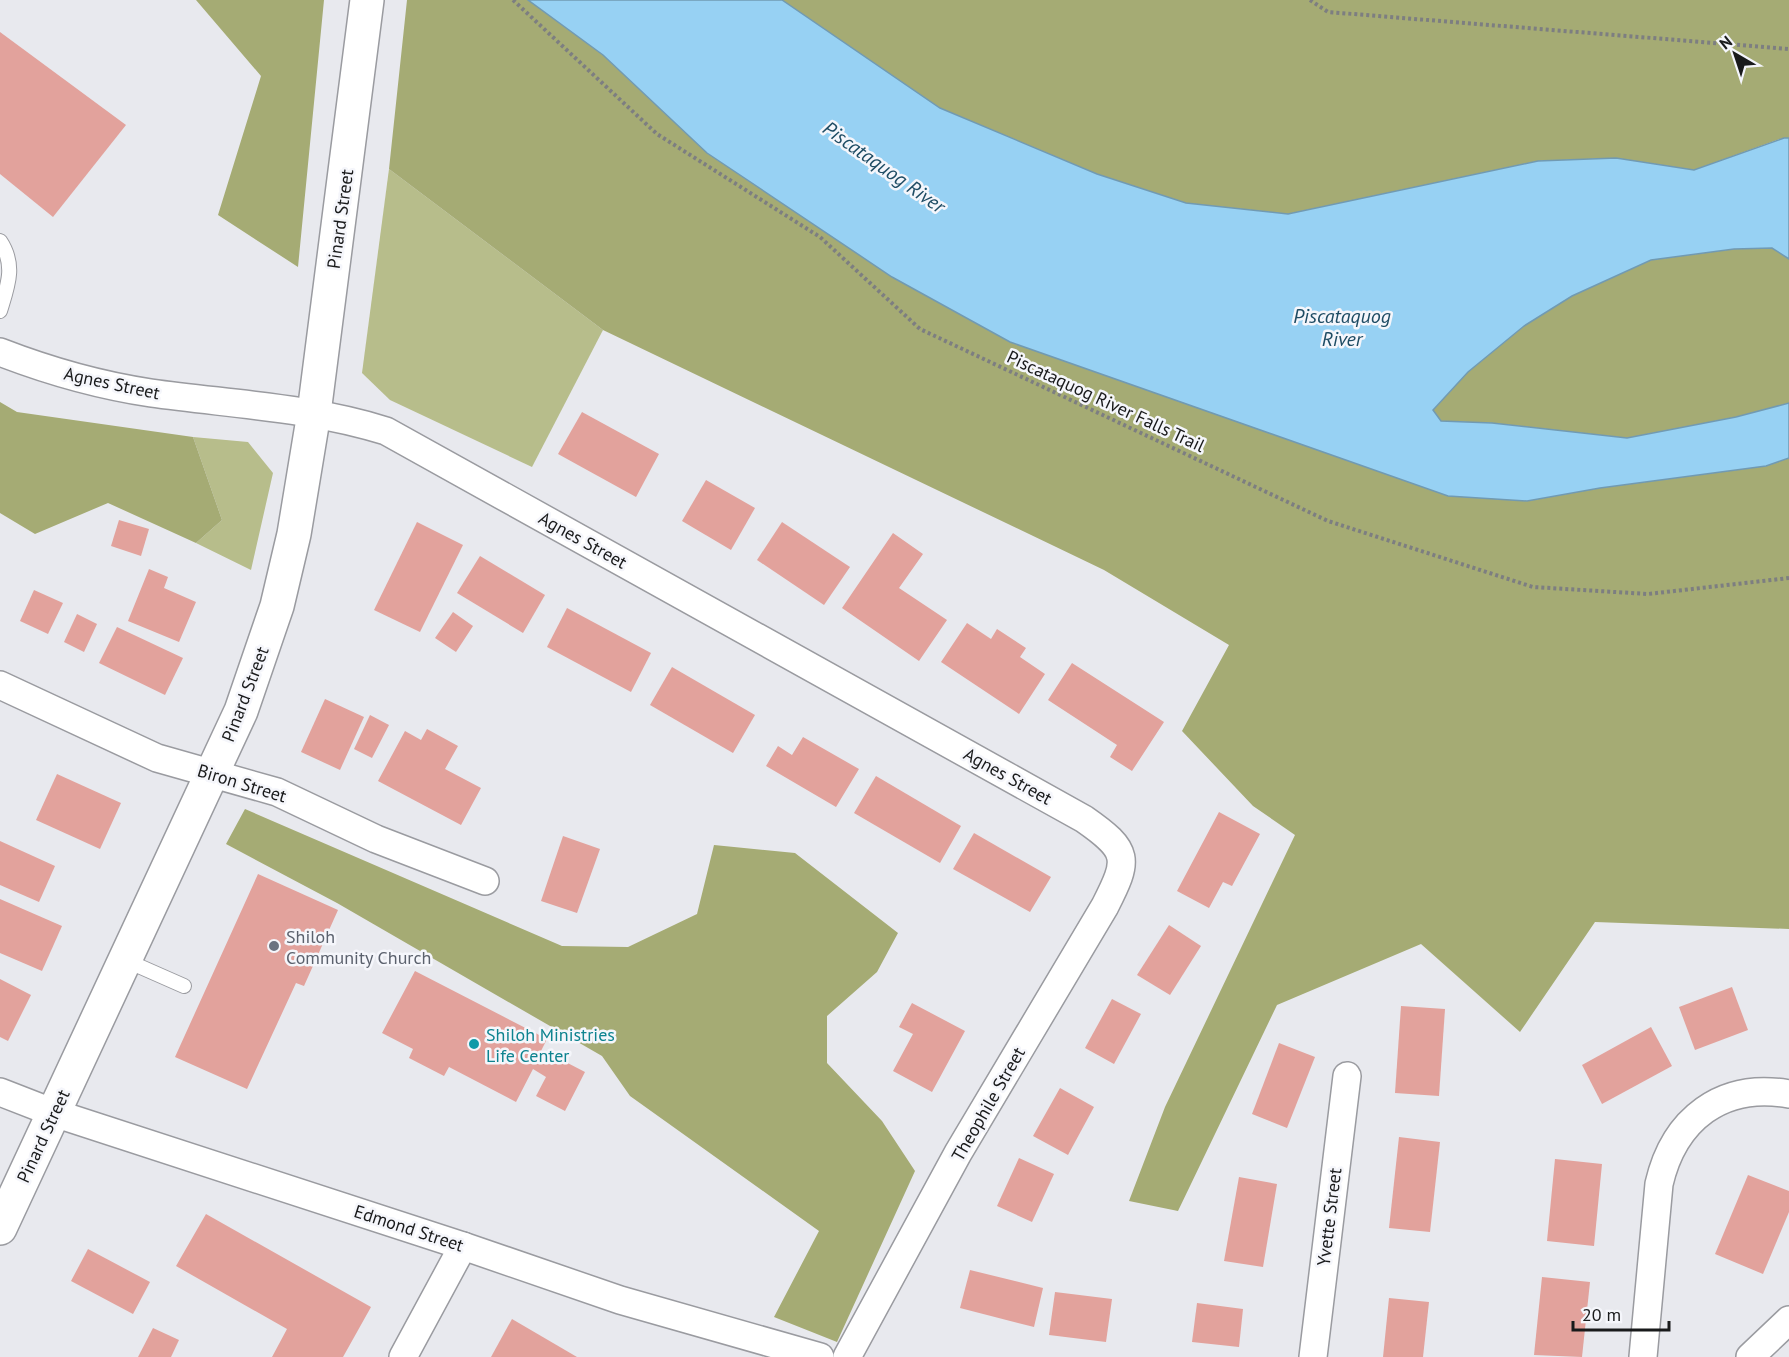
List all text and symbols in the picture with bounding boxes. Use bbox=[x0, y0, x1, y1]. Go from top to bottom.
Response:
north arrow bbox=[1705, 24, 1765, 84]
text: N bbox=[1715, 31, 1736, 53]
water label: Piscataquog River bbox=[818, 115, 951, 220]
street label: Pinard Street bbox=[322, 168, 358, 270]
water label: Piscataquog River bbox=[1293, 303, 1391, 352]
street label: Piscataquog River Falls Trail bbox=[1003, 345, 1209, 457]
street label: Agnes Street bbox=[62, 362, 162, 404]
street label: Agnes Street bbox=[535, 506, 631, 574]
street label: Pinard Street bbox=[216, 643, 274, 745]
street label: Agnes Street bbox=[960, 742, 1056, 810]
street label: Biron Street bbox=[195, 759, 289, 807]
place label: Shiloh Community Church bbox=[286, 925, 431, 969]
marker: Shiloh Community Church bbox=[267, 939, 281, 953]
place label: Shiloh Ministries Life Center bbox=[486, 1023, 615, 1067]
marker: Shiloh Ministries Life Center bbox=[467, 1037, 481, 1051]
street label: Theophile Street bbox=[946, 1043, 1030, 1165]
street label: Pinard Street bbox=[11, 1086, 75, 1186]
street label: Yvette Street bbox=[1312, 1167, 1346, 1267]
street label: Edmond Street bbox=[351, 1199, 467, 1257]
scale bar bbox=[1573, 1294, 1669, 1332]
text: 20 m bbox=[1582, 1303, 1621, 1326]

